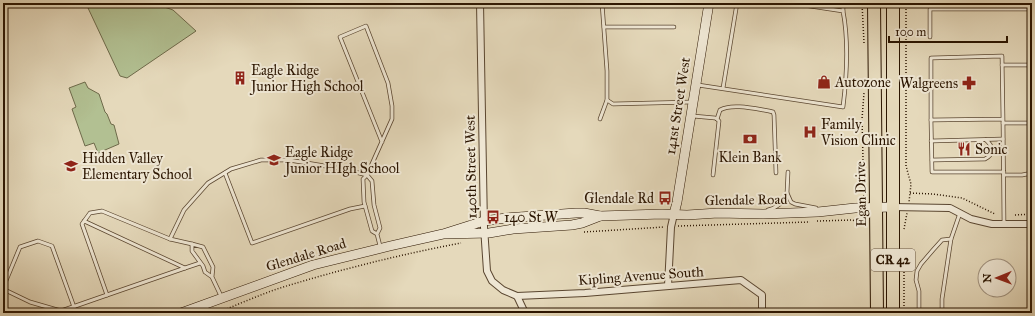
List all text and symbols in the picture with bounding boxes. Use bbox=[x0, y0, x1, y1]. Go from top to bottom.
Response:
scale bar bbox=[889, 18, 1007, 44]
text: 100 m bbox=[895, 25, 926, 39]
street label: 141st Street West bbox=[662, 56, 694, 156]
place label: Eagle Ridge Junior High School bbox=[249, 62, 364, 96]
building icon: Eagle Ridge Junior High School bbox=[232, 70, 248, 86]
shop icon: Autozone bbox=[816, 74, 832, 90]
place label: Autozone bbox=[834, 74, 891, 91]
place label: Walgreens bbox=[900, 75, 958, 92]
pharmacy icon: Walgreens bbox=[961, 75, 977, 91]
street label: 140th Street West bbox=[462, 115, 480, 219]
place label: Family Vision Clinic bbox=[820, 116, 896, 149]
hospital icon: Family Vision Clinic bbox=[802, 124, 818, 140]
bank icon: Klein Bank bbox=[742, 131, 758, 147]
restaurant icon: Sonic bbox=[956, 141, 972, 157]
place label: Sonic bbox=[975, 141, 1008, 158]
place label: Eagle Ridge Junior HIgh School bbox=[283, 144, 400, 178]
place label: Klein Bank bbox=[718, 149, 782, 166]
place label: Hidden Valley Elementary School bbox=[82, 150, 192, 183]
school or university icon: Eagle Ridge Junior HIgh School bbox=[266, 152, 282, 168]
school or university icon: Hidden Valley Elementary School bbox=[63, 158, 79, 174]
street label: Egan Drive bbox=[852, 161, 870, 227]
place label: Glendale Rd bbox=[584, 190, 654, 207]
bus stop icon: Glendale Rd bbox=[657, 190, 673, 206]
street label: Glendale Road bbox=[704, 191, 788, 209]
bus stop icon: 140 St W bbox=[485, 209, 501, 225]
place label: 140 St W bbox=[504, 209, 559, 226]
street label: Glendale Road bbox=[264, 235, 348, 275]
road number: CR 42 bbox=[871, 249, 915, 271]
north arrow bbox=[977, 258, 1017, 298]
street label: Kipling Avenue South bbox=[578, 263, 705, 289]
text: N bbox=[981, 273, 994, 283]

